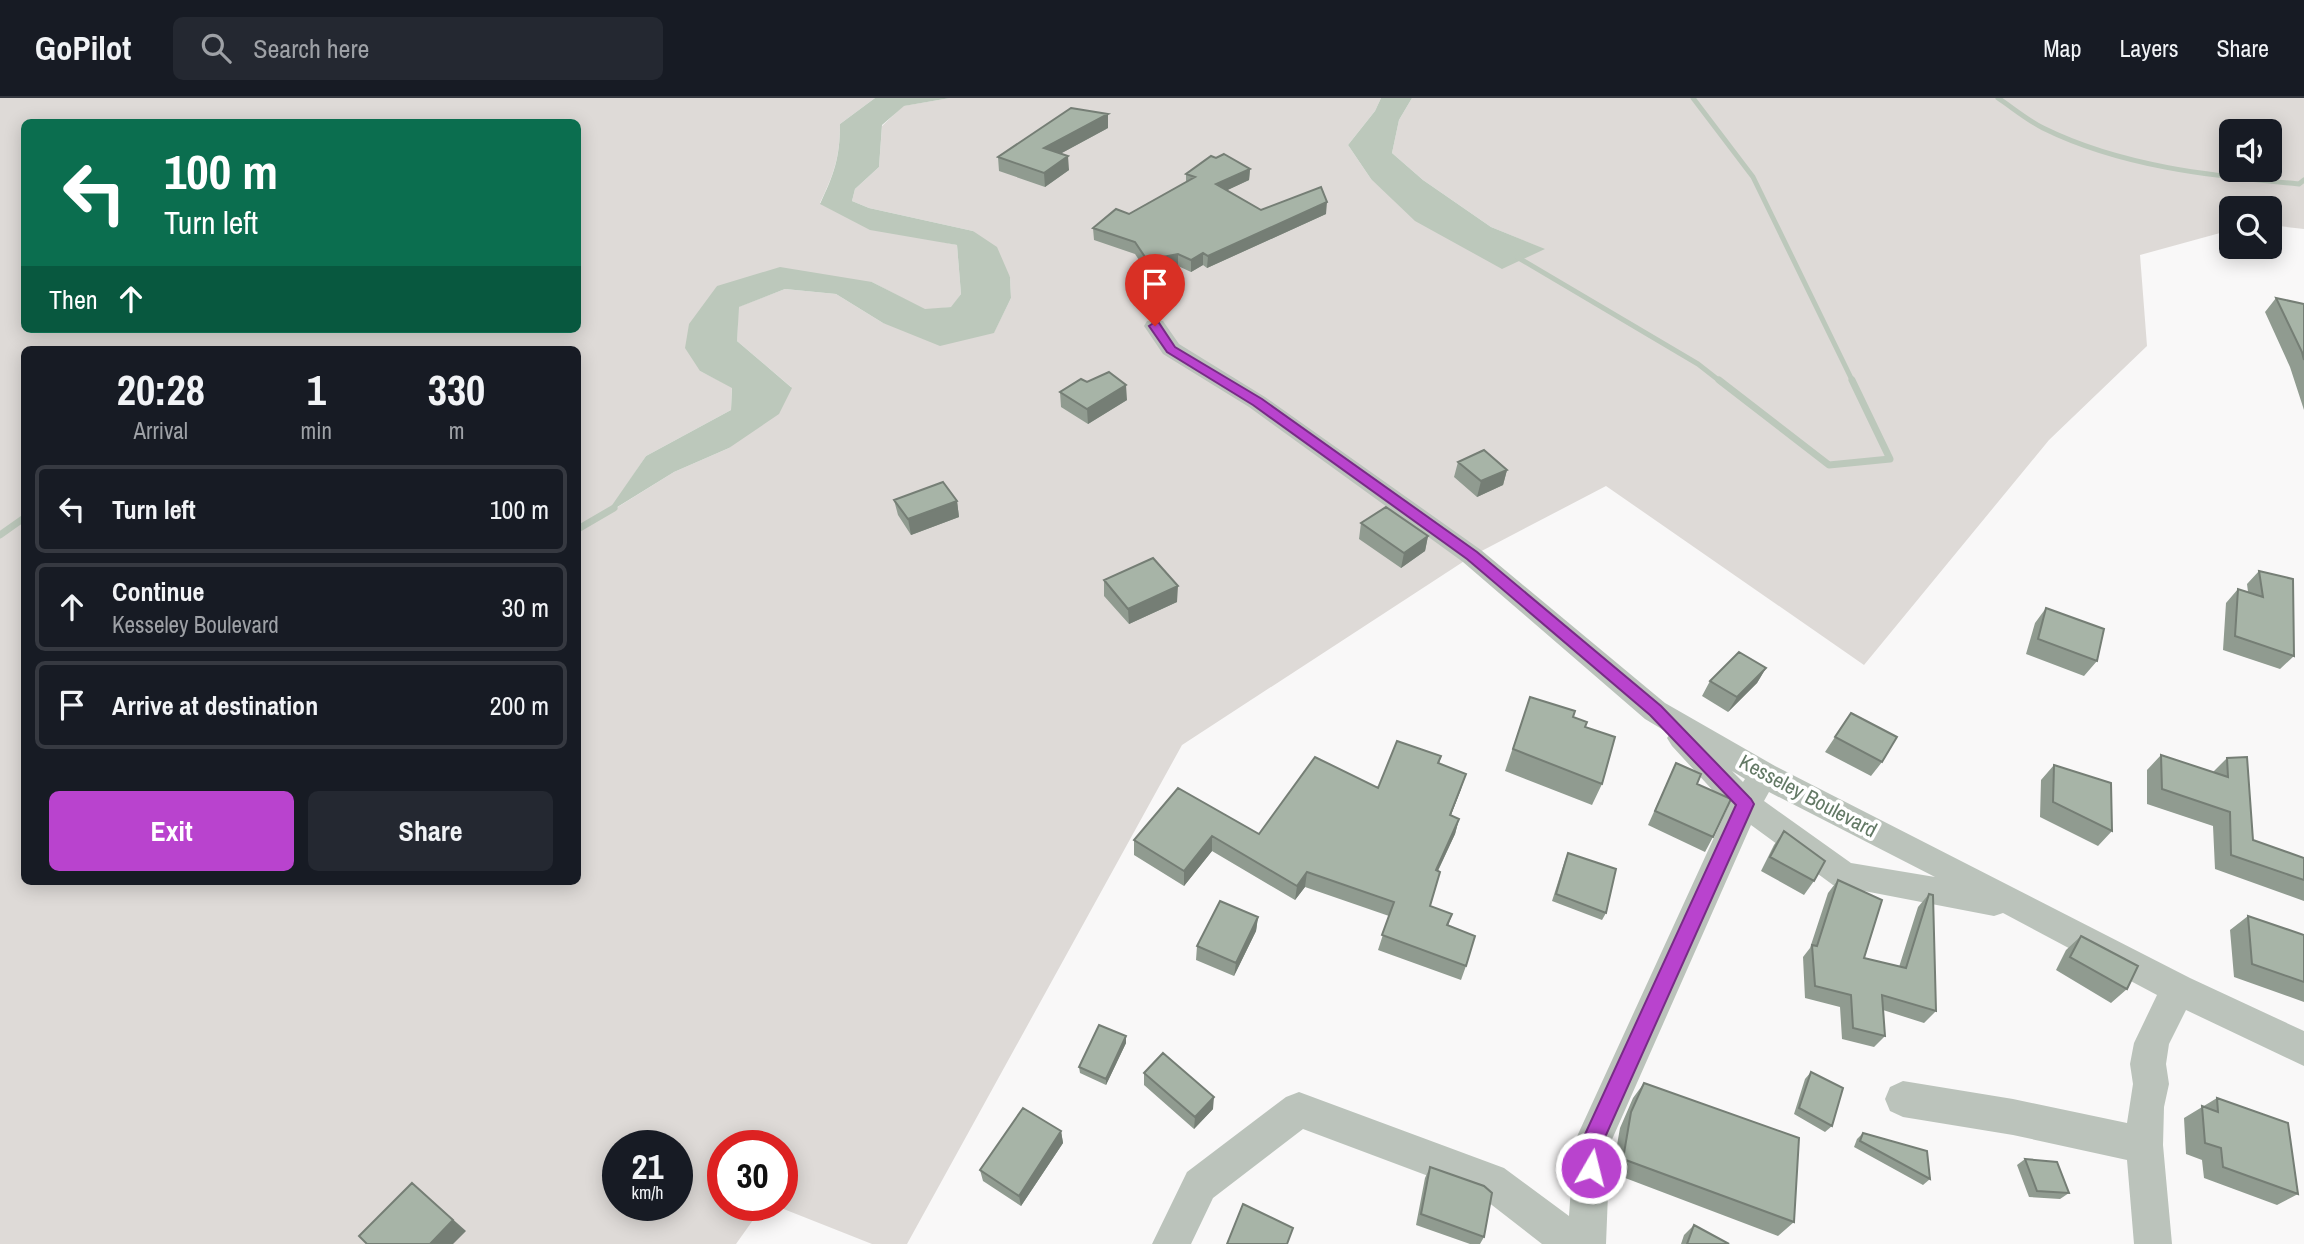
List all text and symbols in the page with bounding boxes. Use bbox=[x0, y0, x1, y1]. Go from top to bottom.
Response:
search box bbox=[173, 17, 663, 80]
text: GoPilot bbox=[35, 26, 131, 70]
icon: search bbox=[197, 29, 235, 67]
text: Search here bbox=[253, 31, 369, 66]
text: Map bbox=[2043, 32, 2081, 64]
text: Layers bbox=[2119, 32, 2178, 64]
text: Share bbox=[2216, 32, 2269, 64]
map controls bbox=[2219, 119, 2282, 259]
button: sound bbox=[2219, 119, 2282, 182]
text: 100 m bbox=[164, 138, 278, 204]
icon: left bbox=[49, 147, 140, 238]
button: search bbox=[2219, 196, 2282, 259]
text: Turn left bbox=[164, 201, 258, 244]
pin bbox=[1125, 254, 1185, 326]
icon: arrive bbox=[1136, 265, 1174, 303]
icon: ahead bbox=[112, 280, 150, 318]
text: Then bbox=[49, 282, 98, 317]
text: 20:28 bbox=[117, 362, 205, 418]
text: 1 bbox=[307, 362, 326, 418]
text: 330 bbox=[428, 362, 485, 418]
text: Arrival bbox=[134, 415, 188, 446]
text: min bbox=[301, 415, 332, 446]
text: m bbox=[449, 415, 464, 446]
icon: left bbox=[53, 490, 91, 528]
text: Turn left bbox=[112, 492, 196, 527]
text: 100 m bbox=[490, 492, 549, 527]
text: Continue bbox=[112, 574, 204, 609]
icon: ahead bbox=[53, 588, 91, 626]
text: 30 m bbox=[502, 590, 549, 625]
text: Kesseley Boulevard bbox=[112, 609, 279, 640]
icon: arrive bbox=[53, 686, 91, 724]
text: Arrive at destination bbox=[112, 688, 318, 723]
text: 200 m bbox=[490, 688, 549, 723]
street label: Kesseley Boulevard bbox=[1734, 747, 1882, 844]
button: Exit bbox=[49, 791, 294, 871]
button: Share bbox=[308, 791, 553, 871]
speed limit sign: 30 bbox=[707, 1130, 798, 1221]
position arrow bbox=[1554, 1131, 1628, 1205]
text: 21 bbox=[632, 1143, 663, 1190]
text: km/h bbox=[632, 1180, 664, 1205]

